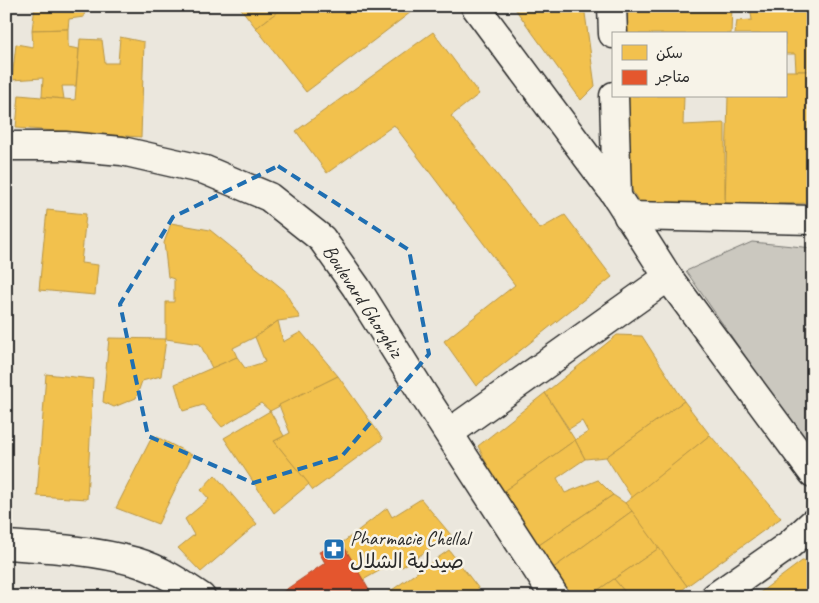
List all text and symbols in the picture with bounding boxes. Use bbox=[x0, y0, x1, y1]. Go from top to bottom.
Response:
legend bbox=[612, 32, 786, 98]
text: سكن bbox=[656, 44, 683, 63]
text: متاجر bbox=[654, 68, 690, 87]
street label: Boulevard Ghorghiz bbox=[317, 240, 410, 363]
place label: Pharmacie Chellal صيدلية الشلال bbox=[350, 526, 473, 574]
pharmacy icon: Pharmacie Chellal صيدلية الشلال bbox=[322, 537, 346, 561]

